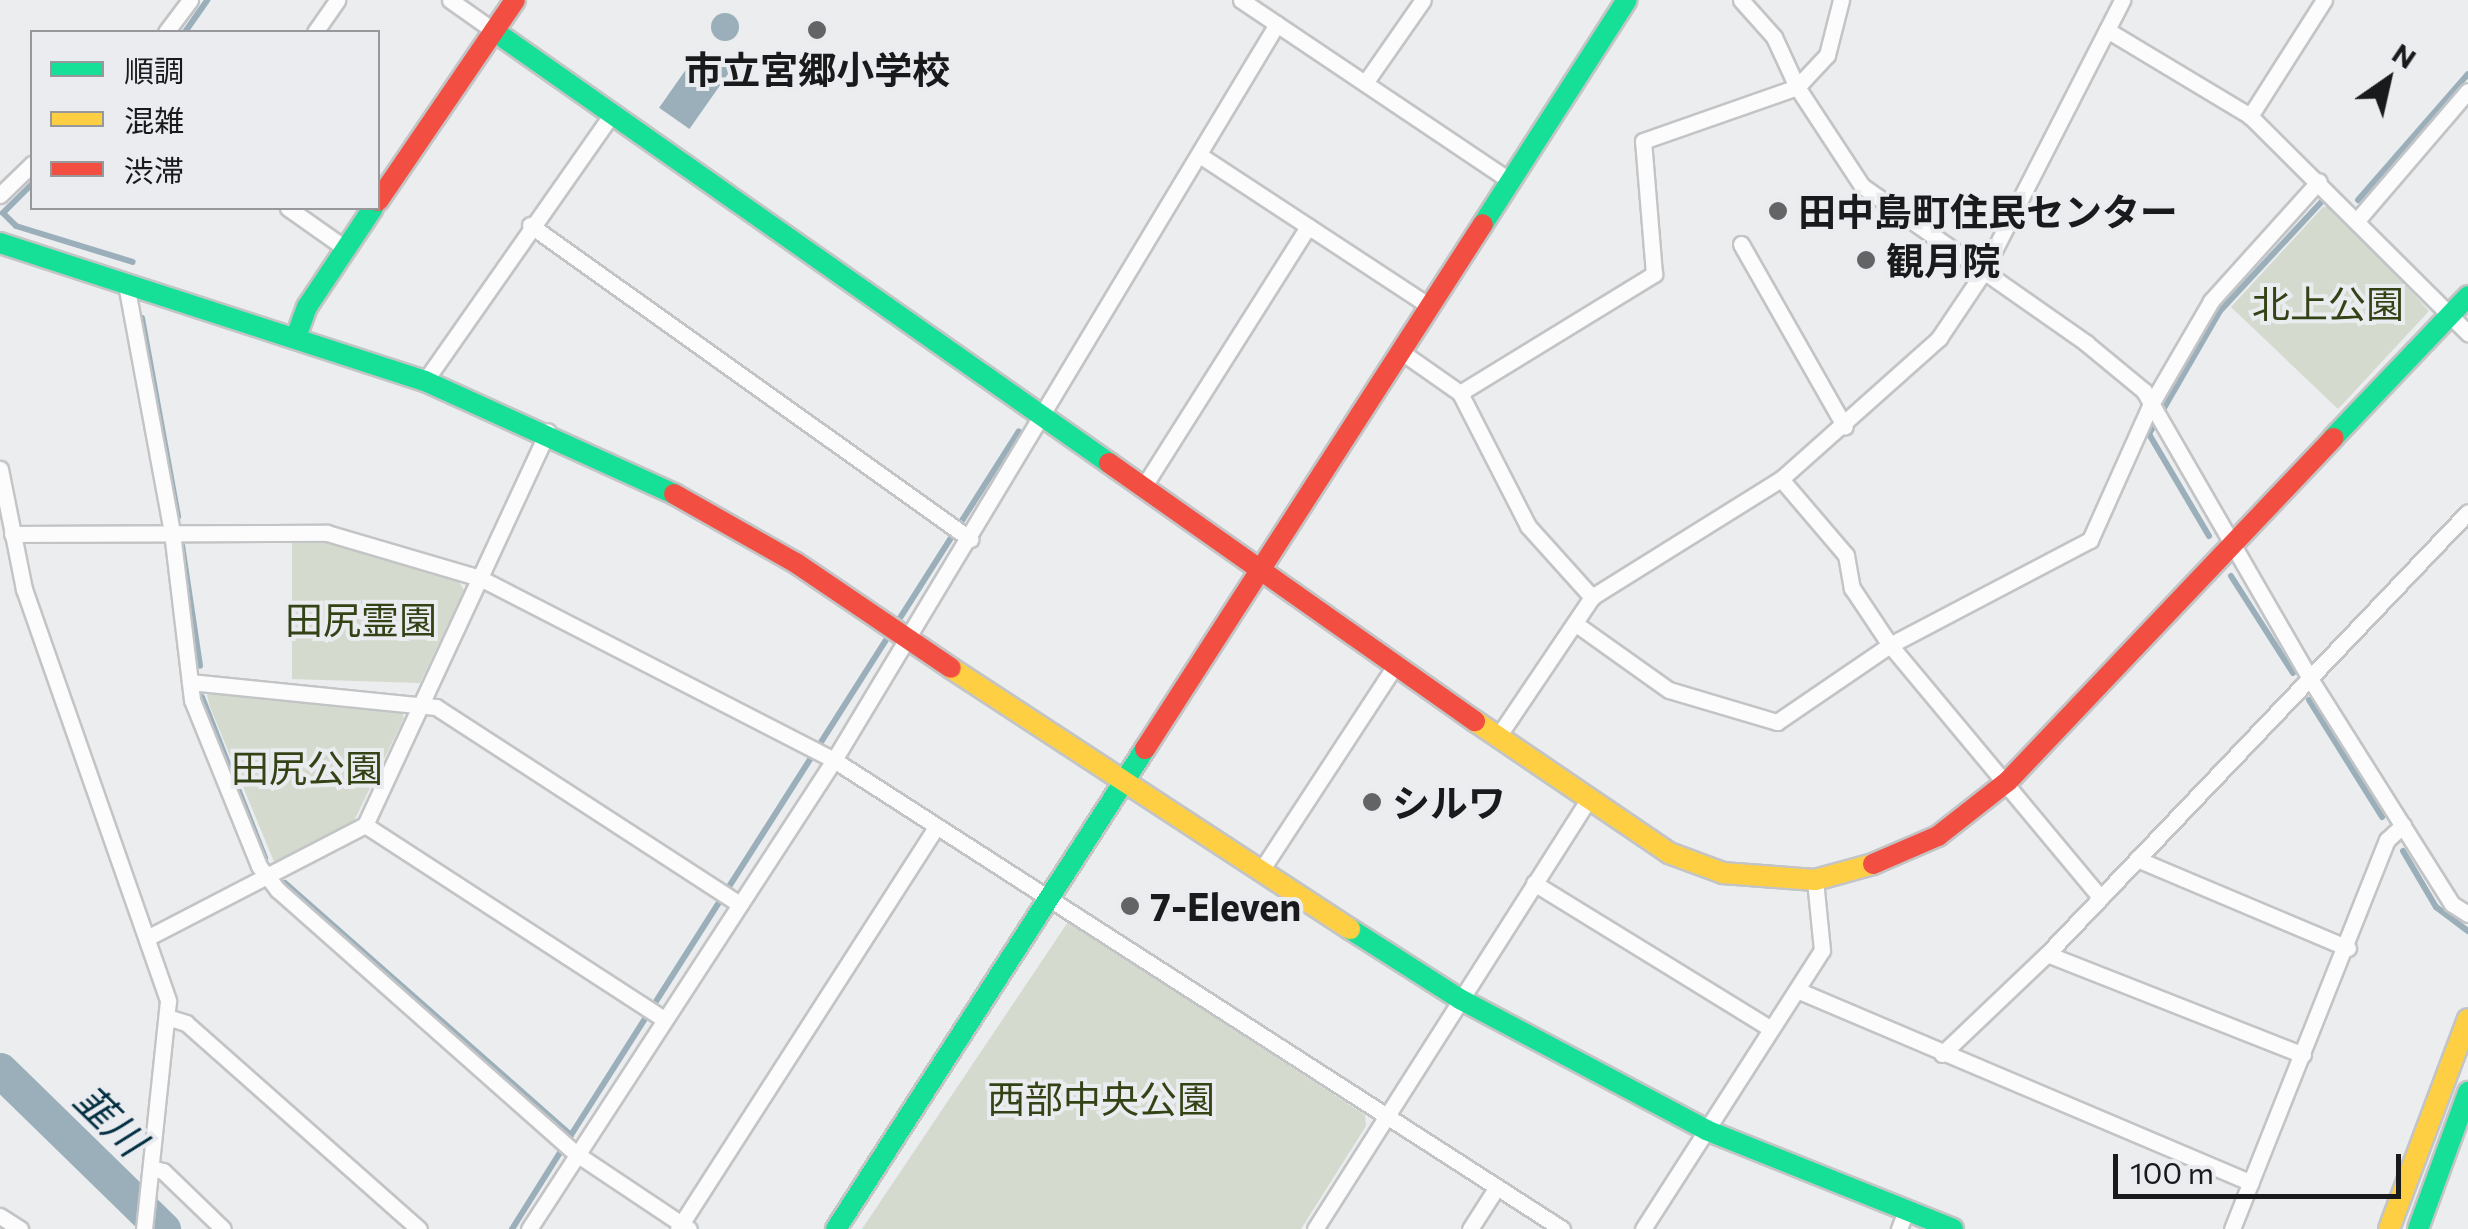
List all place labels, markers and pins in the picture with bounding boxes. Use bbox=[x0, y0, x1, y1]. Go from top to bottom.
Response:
marker: 市立宮郷小学校 bbox=[806, 19, 828, 41]
place label: 市立宮郷小学校 bbox=[684, 46, 950, 92]
place label: 田中島町住民センター bbox=[1798, 188, 2178, 234]
marker: 田中島町住民センター bbox=[1767, 200, 1789, 222]
place label: 観月院 bbox=[1886, 237, 2000, 283]
marker: 観月院 bbox=[1855, 249, 1877, 271]
place label: シルワ bbox=[1392, 779, 1506, 825]
marker: シルワ bbox=[1361, 791, 1383, 813]
place label: 7-Eleven bbox=[1150, 883, 1301, 929]
marker: 7-Eleven bbox=[1119, 895, 1141, 917]

